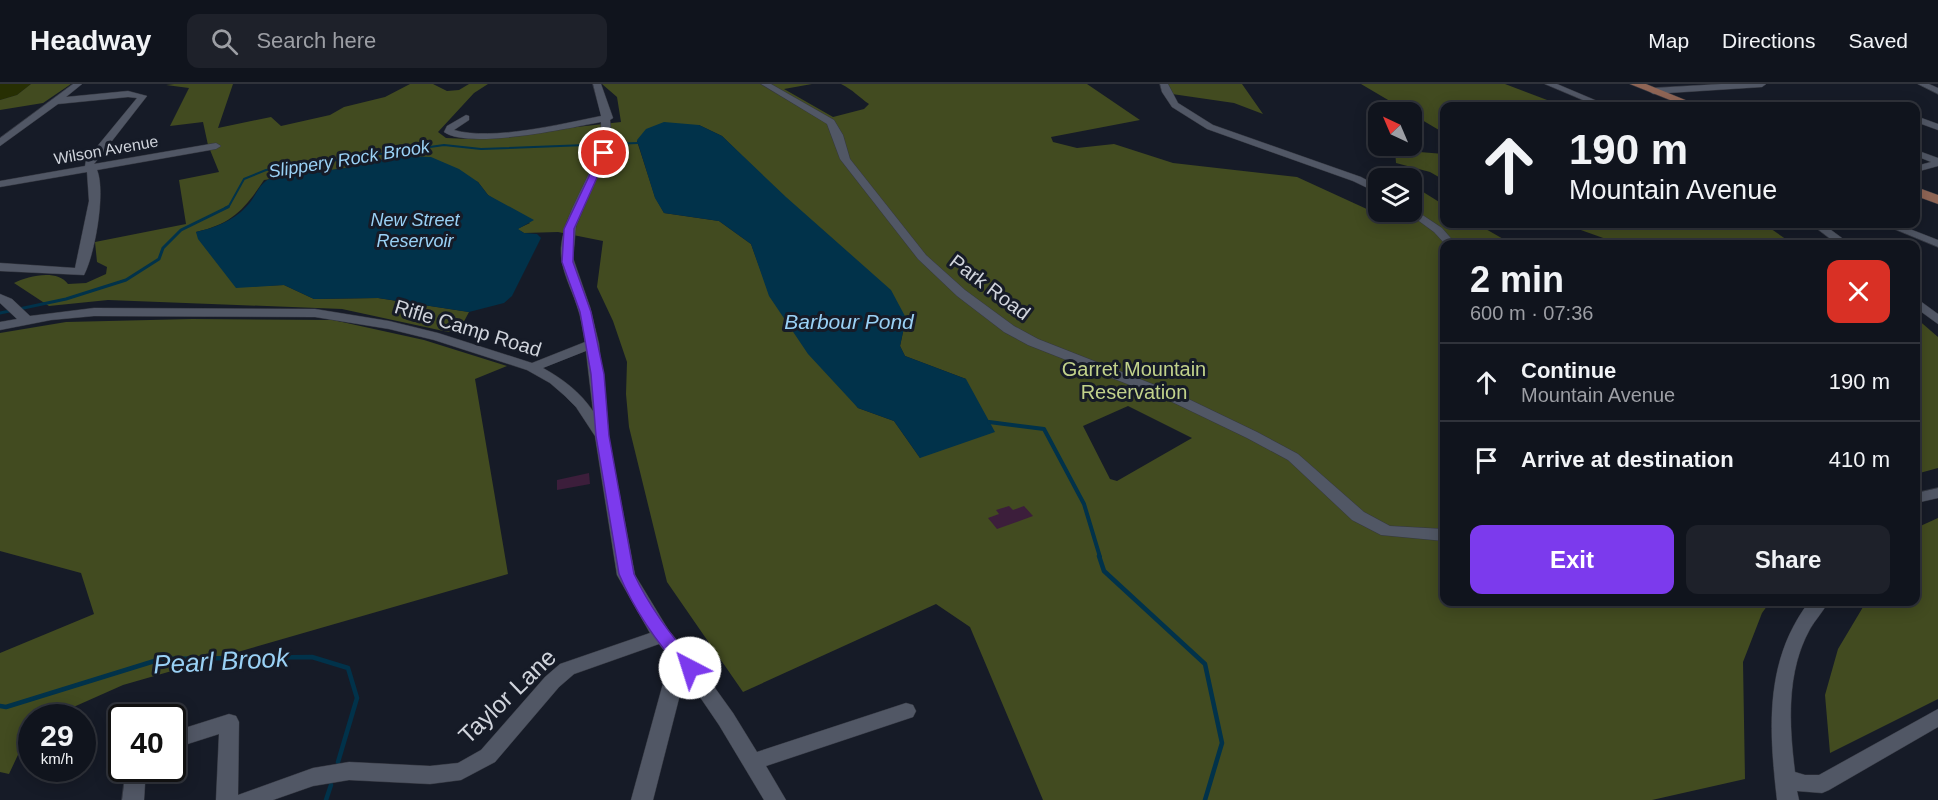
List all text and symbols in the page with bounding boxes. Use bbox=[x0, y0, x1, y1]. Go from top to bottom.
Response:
search box bbox=[187, 14, 607, 68]
text: Headway bbox=[30, 25, 151, 56]
icon: search bbox=[208, 25, 241, 58]
text: Search here bbox=[256, 28, 376, 53]
text: Map bbox=[1648, 29, 1689, 52]
text: Directions bbox=[1722, 29, 1815, 52]
text: Saved bbox=[1848, 29, 1908, 52]
north arrow bbox=[1368, 102, 1422, 156]
map controls bbox=[1368, 102, 1422, 222]
icon: ahead bbox=[1470, 126, 1548, 204]
text: 190 m bbox=[1569, 126, 1688, 173]
pin bbox=[578, 127, 629, 178]
street label: Wilson Avenue bbox=[53, 132, 160, 168]
water label: Slippery Rock Brook bbox=[267, 136, 432, 182]
icon: arrive bbox=[587, 136, 620, 169]
button: layers bbox=[1368, 168, 1422, 222]
text: Mountain Avenue bbox=[1569, 175, 1777, 205]
water label: New Street Reservoir bbox=[370, 210, 461, 251]
street label: Park Road bbox=[946, 250, 1034, 324]
text: 2 min bbox=[1470, 259, 1564, 300]
button: close bbox=[1827, 260, 1890, 323]
street label: Rifle Camp Road bbox=[392, 295, 544, 361]
text: 600 m · 07:36 bbox=[1470, 302, 1593, 324]
water label: Barbour Pond bbox=[784, 310, 915, 333]
park label: Garret Mountain Reservation bbox=[1062, 358, 1206, 403]
text: Continue bbox=[1521, 358, 1616, 383]
icon: ahead bbox=[1470, 366, 1503, 399]
text: 190 m bbox=[1829, 369, 1890, 394]
text: Mountain Avenue bbox=[1521, 384, 1675, 406]
icon: arrive bbox=[1470, 444, 1503, 477]
text: Arrive at destination bbox=[1521, 447, 1734, 472]
text: 410 m bbox=[1829, 447, 1890, 472]
button: Exit bbox=[1470, 525, 1674, 594]
button: Share bbox=[1686, 525, 1890, 594]
position arrow bbox=[658, 636, 722, 700]
water label: Pearl Brook bbox=[152, 642, 292, 680]
street label: Taylor Lane bbox=[453, 643, 561, 749]
speed limit sign: 40 bbox=[108, 704, 186, 782]
text: 29 bbox=[40, 719, 74, 752]
text: km/h bbox=[41, 750, 73, 767]

